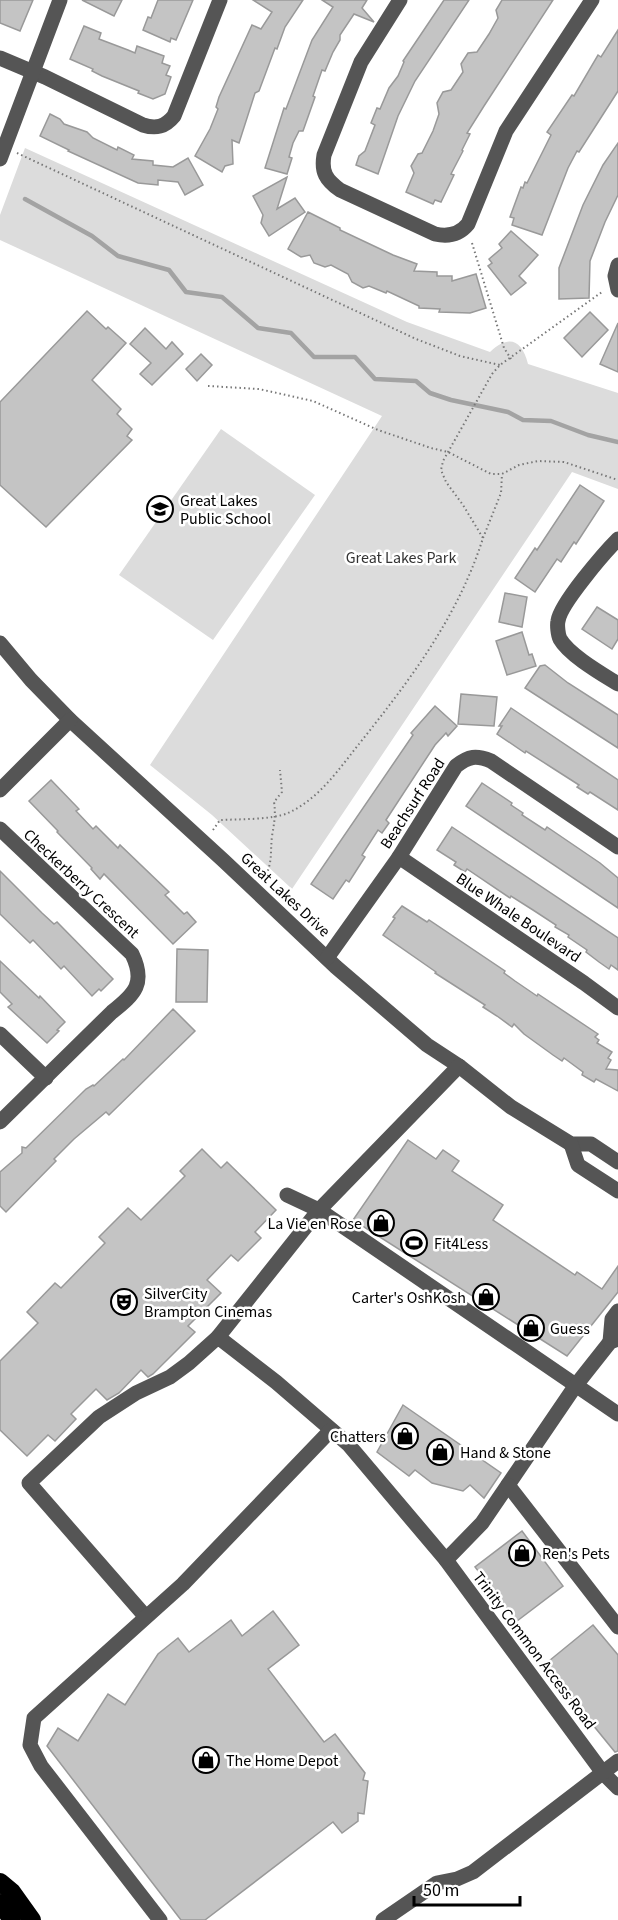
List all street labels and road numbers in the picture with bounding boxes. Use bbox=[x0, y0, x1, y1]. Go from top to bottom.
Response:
street label: Beachsurf Road bbox=[375, 754, 450, 853]
street label: Checkerberry Crescent bbox=[18, 824, 145, 944]
street label: Great Lakes Drive bbox=[236, 847, 335, 942]
street label: Blue Whale Boulevard bbox=[452, 868, 585, 968]
street label: Trinity Common Access Road bbox=[467, 1567, 601, 1734]

